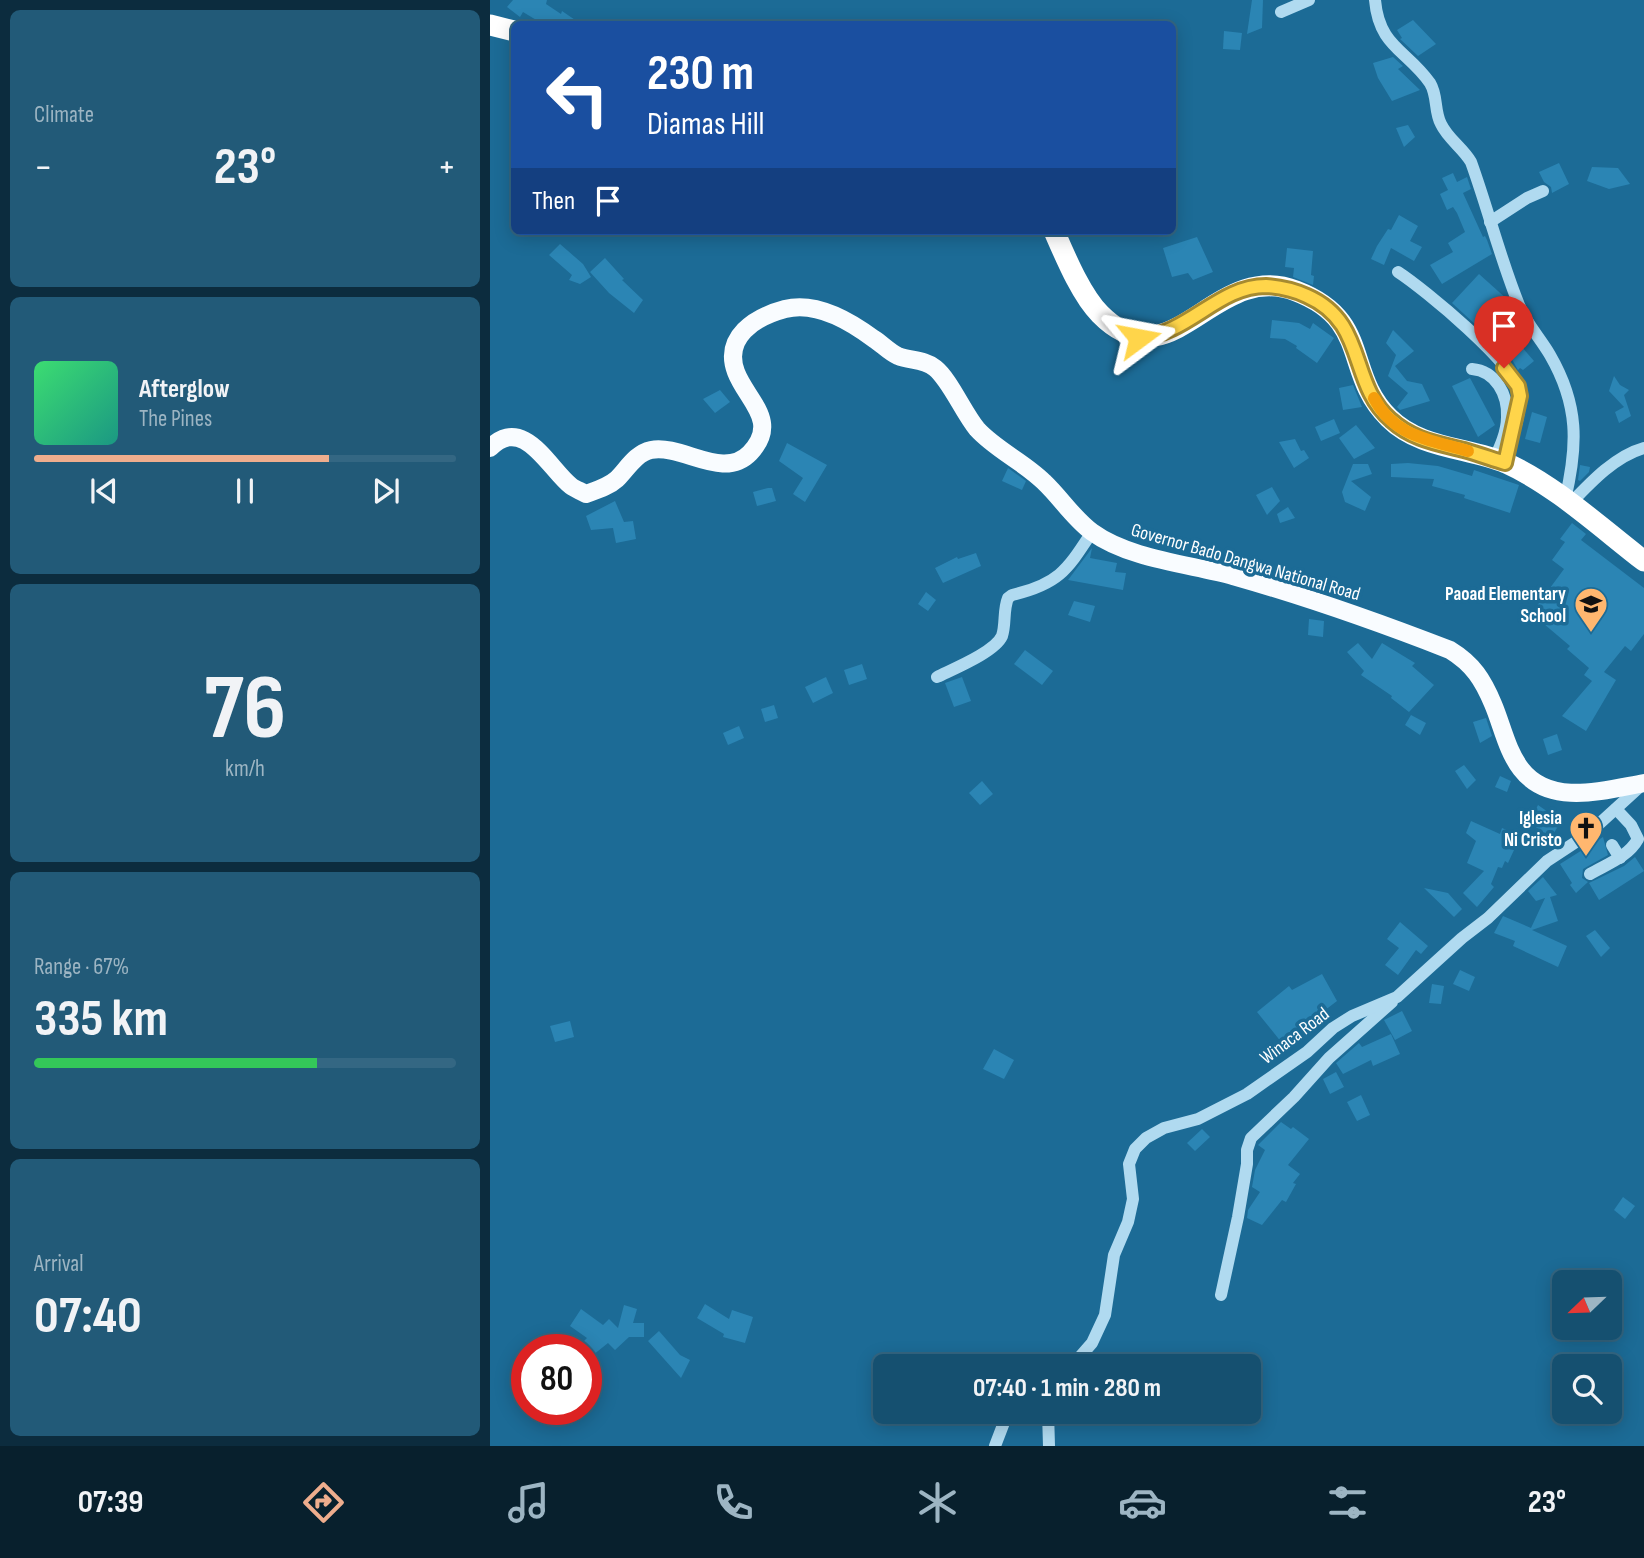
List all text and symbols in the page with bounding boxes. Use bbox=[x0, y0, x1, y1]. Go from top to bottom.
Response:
text: 230 m bbox=[647, 45, 754, 104]
icon: left bbox=[532, 49, 623, 140]
text: Climate bbox=[34, 101, 94, 129]
text: Diamas Hill bbox=[647, 105, 765, 144]
text: 23° bbox=[214, 136, 276, 199]
text: − bbox=[34, 145, 53, 190]
text: + bbox=[437, 145, 456, 190]
icon: arrive bbox=[589, 182, 627, 220]
text: Then bbox=[532, 186, 575, 217]
pin bbox=[1474, 296, 1534, 368]
position arrow bbox=[1102, 301, 1176, 375]
icon: arrive bbox=[1485, 307, 1523, 345]
text: Afterglow bbox=[139, 374, 230, 405]
text: The Pines bbox=[139, 405, 212, 433]
icon: previous bbox=[85, 472, 123, 510]
icon: pause bbox=[226, 472, 264, 510]
icon: next bbox=[367, 472, 405, 510]
street label: Governor Bado Dangwa National Road bbox=[1128, 519, 1363, 606]
place label: Paoad Elementary School bbox=[1445, 583, 1566, 628]
school or university icon: Paoad Elementary School bbox=[1572, 585, 1610, 634]
text: 76 bbox=[204, 655, 286, 764]
text: km/h bbox=[225, 755, 265, 783]
place label: Iglesia Ni Cristo bbox=[1504, 807, 1562, 852]
church icon: Iglesia Ni Cristo bbox=[1567, 809, 1605, 858]
text: Range · 67% bbox=[34, 953, 129, 981]
text: 335 km bbox=[34, 988, 168, 1051]
street label: Winaca Road bbox=[1256, 1003, 1334, 1070]
text: Arrival bbox=[34, 1250, 83, 1278]
north arrow bbox=[1552, 1270, 1622, 1340]
map controls bbox=[1552, 1270, 1622, 1424]
text: 07:40 bbox=[34, 1285, 142, 1348]
speed limit sign: 80 bbox=[511, 1334, 602, 1425]
button: search bbox=[1552, 1354, 1622, 1424]
text: 07:40 · 1 min · 280 m bbox=[973, 1373, 1161, 1404]
icon: directions bbox=[299, 1478, 348, 1527]
icon: music bbox=[504, 1478, 553, 1527]
icon: phone bbox=[709, 1478, 758, 1527]
icon: climate bbox=[913, 1478, 962, 1527]
icon: car bbox=[1118, 1478, 1167, 1527]
icon: filters bbox=[1323, 1478, 1372, 1527]
text: 07:39 bbox=[78, 1483, 144, 1522]
text: 23° bbox=[1528, 1483, 1566, 1522]

